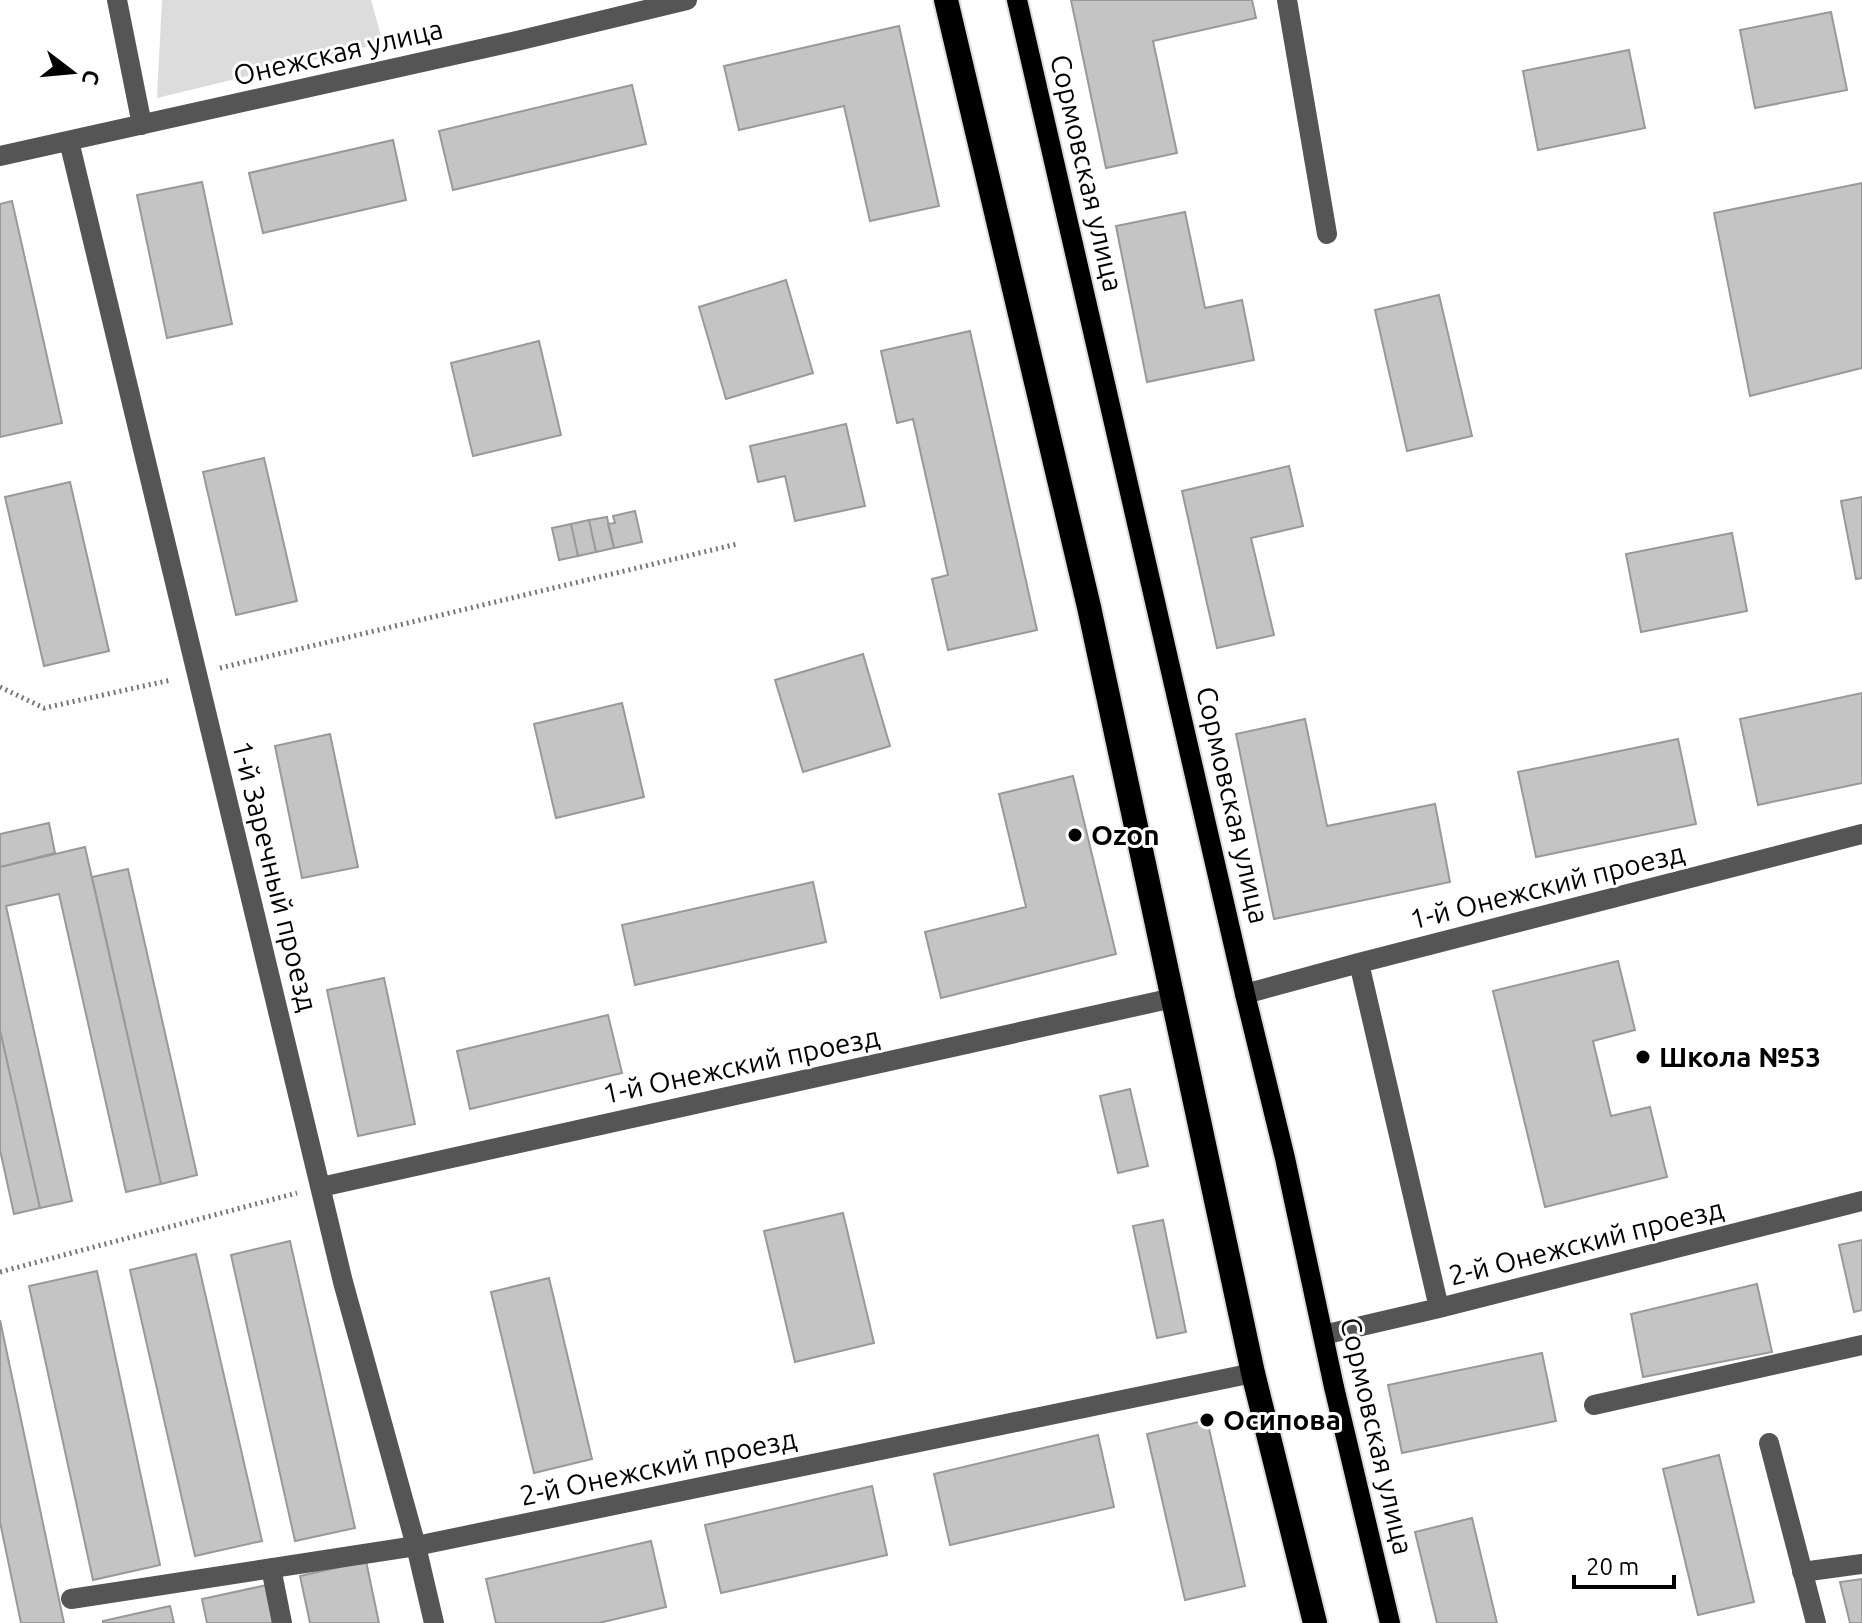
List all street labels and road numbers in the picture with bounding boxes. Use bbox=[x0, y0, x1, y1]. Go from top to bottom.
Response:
street label: Онежская улица bbox=[230, 12, 446, 91]
street label: Сормовская улица bbox=[1045, 51, 1130, 294]
street label: Сормовская улица bbox=[1191, 683, 1276, 926]
street label: 1-й Заречный проезд bbox=[227, 737, 324, 1014]
street label: 1-й Онежский проезд bbox=[1406, 836, 1687, 935]
street label: 1-й Онежский проезд bbox=[600, 1020, 882, 1109]
street label: 2-й Онежский проезд bbox=[1445, 1192, 1726, 1291]
street label: Сормовская улица bbox=[1335, 1314, 1420, 1557]
street label: 2-й Онежский проезд bbox=[517, 1422, 799, 1511]

